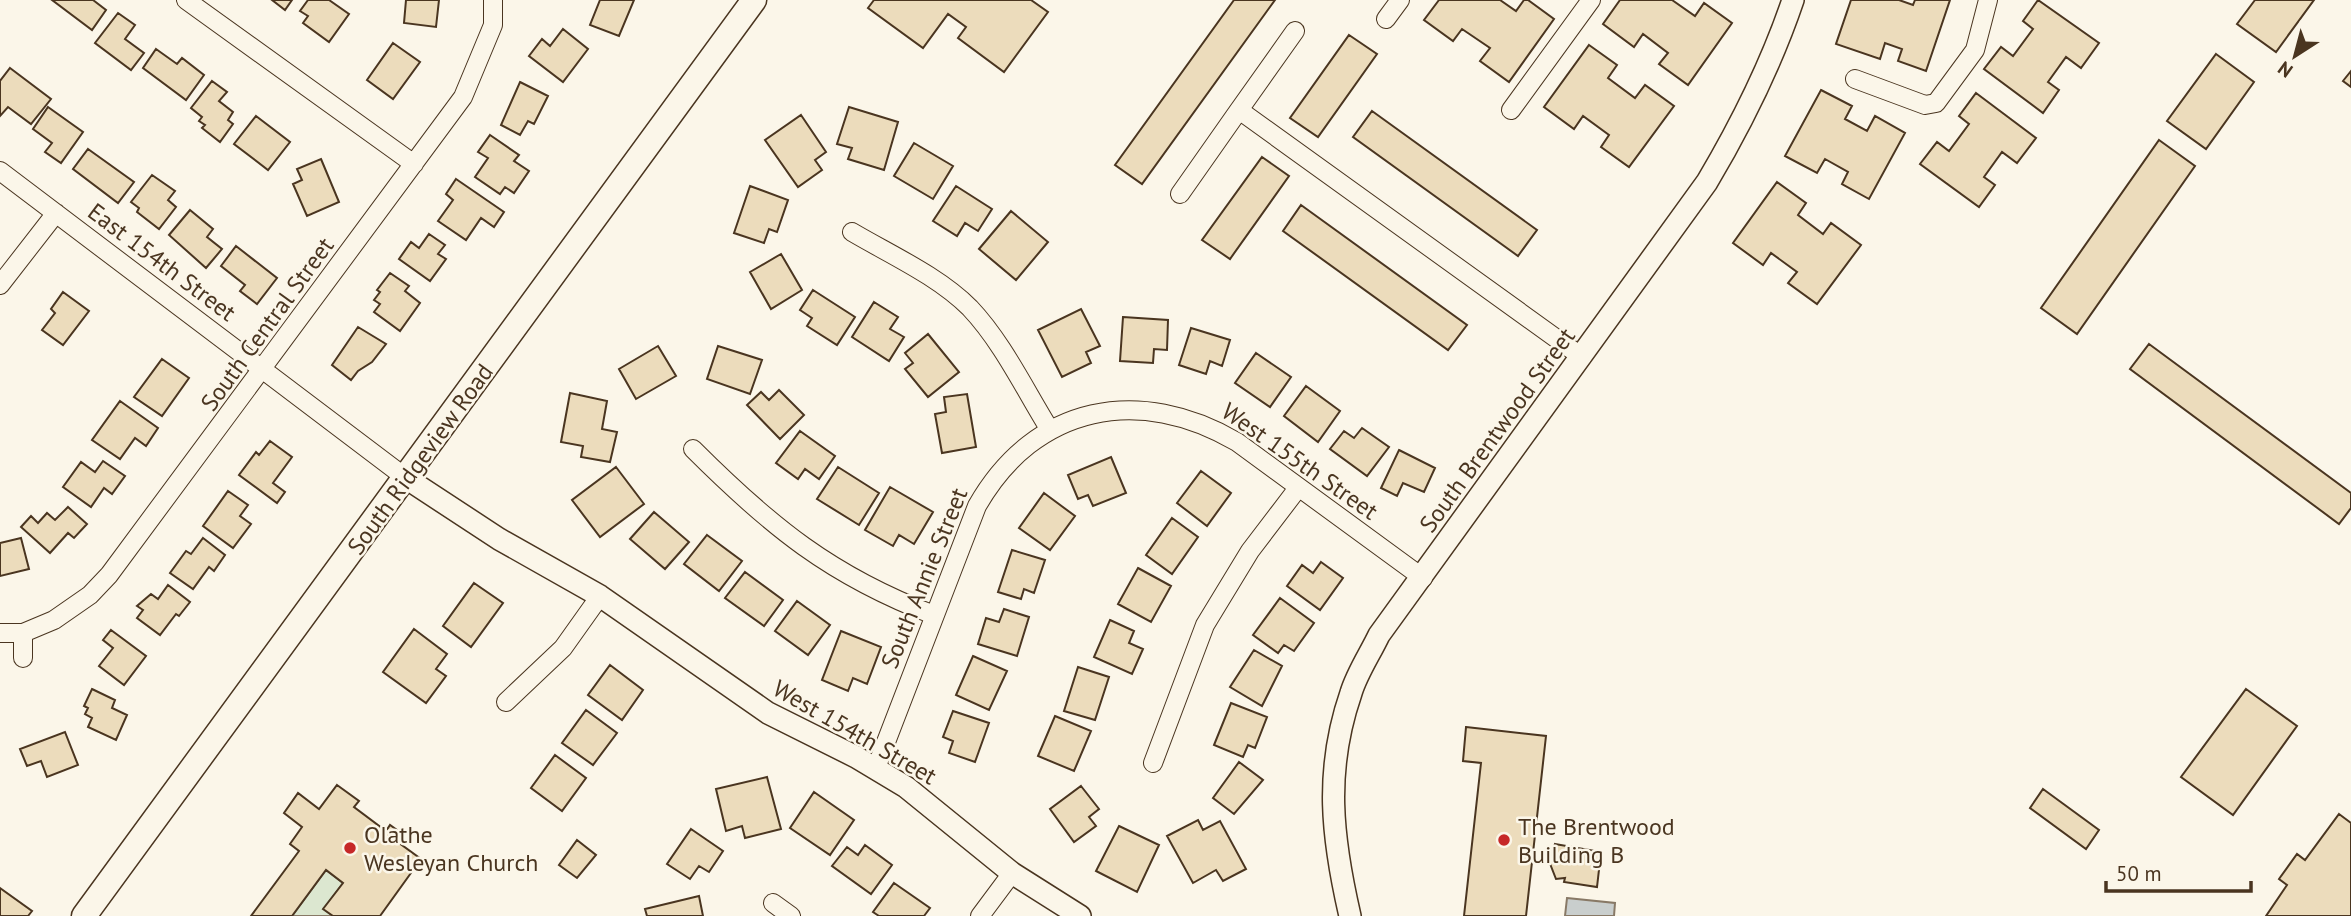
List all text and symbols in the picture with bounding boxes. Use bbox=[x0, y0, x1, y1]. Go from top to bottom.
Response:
north arrow bbox=[2260, 21, 2330, 91]
text: N bbox=[2273, 56, 2297, 83]
street label: East 154th Street bbox=[82, 196, 242, 328]
street label: South Central Street bbox=[194, 231, 340, 417]
street label: South Brentwood Street bbox=[1412, 322, 1582, 538]
street label: South Ridgeview Road bbox=[340, 357, 500, 561]
street label: West 155th Street bbox=[1216, 396, 1384, 526]
street label: South Annie Street bbox=[874, 483, 974, 673]
street label: West 154th Street bbox=[768, 673, 942, 791]
place label: The Brentwood Building B bbox=[1518, 811, 1675, 870]
place label: Olathe Wesleyan Church bbox=[364, 819, 538, 878]
marker: The Brentwood Building B bbox=[1496, 832, 1512, 848]
marker: Olathe Wesleyan Church bbox=[342, 840, 358, 856]
scale bar bbox=[2106, 850, 2251, 894]
text: 50 m bbox=[2116, 860, 2162, 887]

